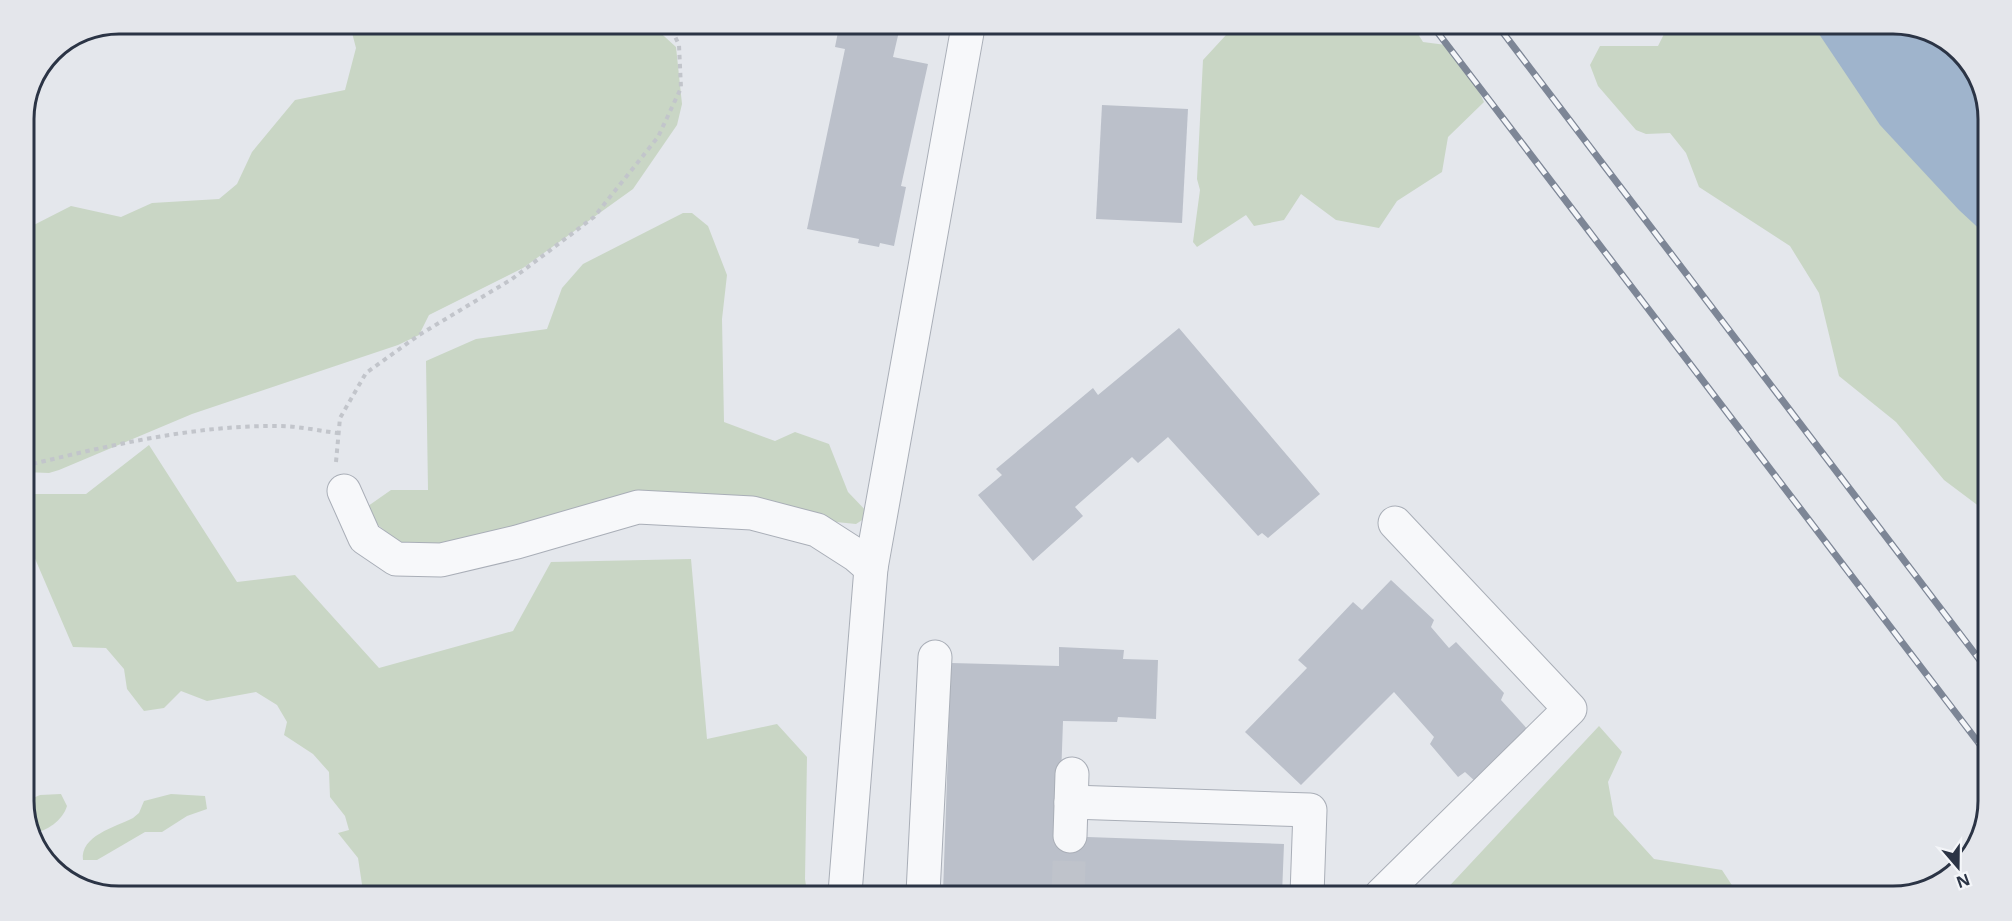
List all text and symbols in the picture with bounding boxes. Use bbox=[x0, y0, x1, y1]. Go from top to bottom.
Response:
north arrow bbox=[1928, 837, 1988, 897]
text: N bbox=[1953, 869, 1973, 894]

